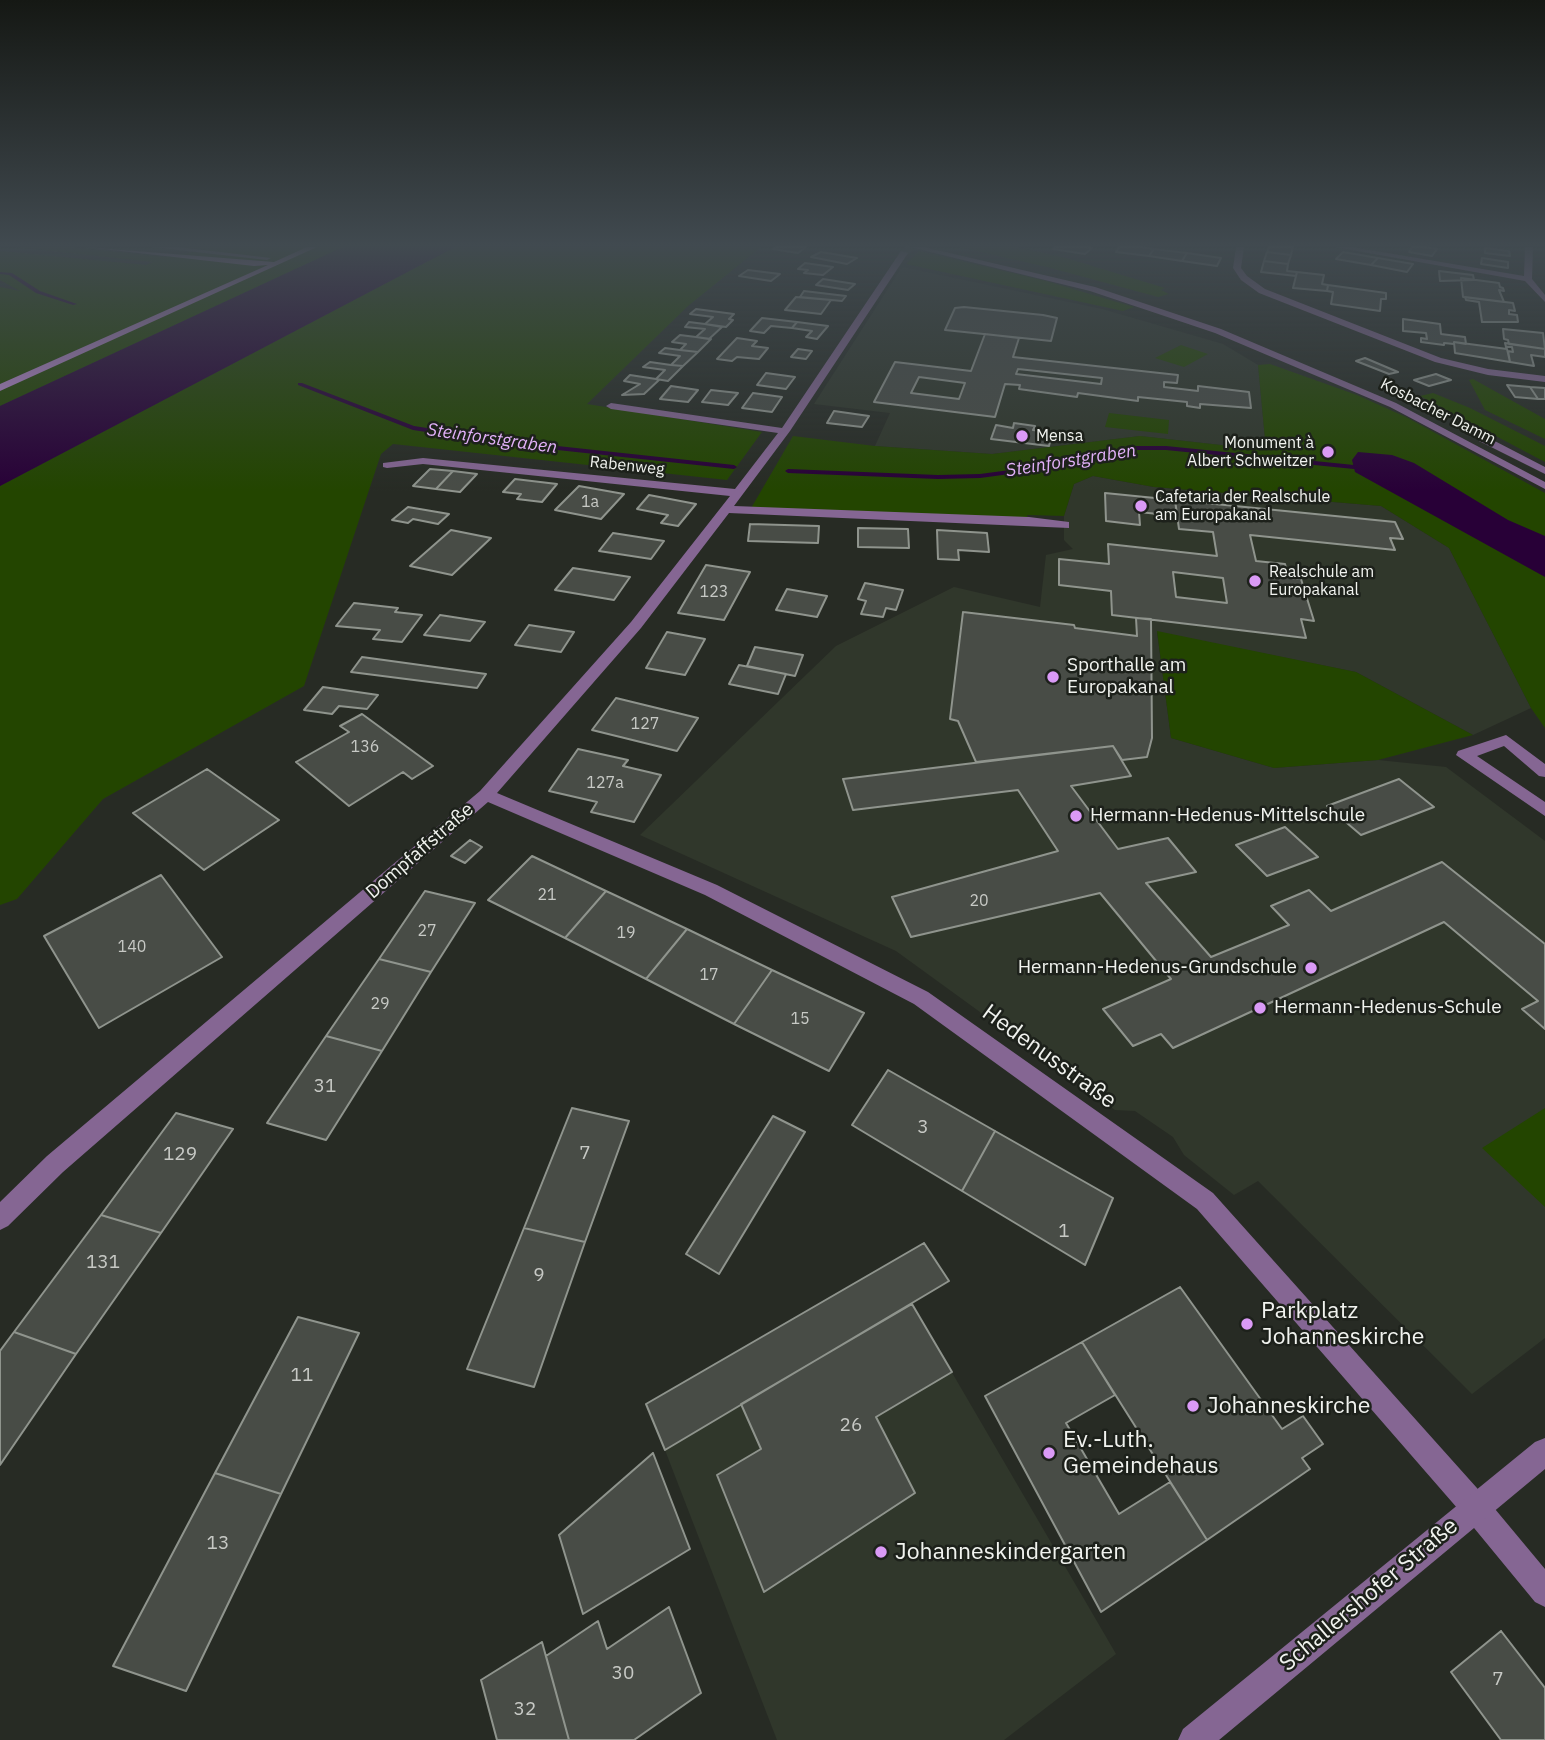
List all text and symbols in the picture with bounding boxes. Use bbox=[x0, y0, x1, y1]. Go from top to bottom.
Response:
street label: Kosbacher Damm bbox=[1377, 375, 1499, 449]
water label: Steinforstgraben bbox=[425, 419, 559, 459]
place label: Mensa bbox=[1036, 426, 1083, 446]
marker: Mensa bbox=[1014, 428, 1030, 444]
place label: Monument à Albert Schweitzer bbox=[1187, 433, 1314, 471]
water label: Steinforstgraben bbox=[1004, 440, 1138, 482]
marker: Monument à Albert Schweitzer bbox=[1320, 444, 1336, 460]
street label: Rabenweg bbox=[589, 453, 665, 479]
place label: Cafetaria der Realschule am Europakanal bbox=[1155, 487, 1330, 525]
house number: 1a bbox=[581, 492, 599, 512]
marker: Cafetaria der Realschule am Europakanal bbox=[1133, 498, 1149, 514]
place label: Realschule am Europakanal bbox=[1269, 562, 1374, 600]
marker: Realschule am Europakanal bbox=[1247, 573, 1263, 589]
house number: 123 bbox=[700, 582, 728, 602]
place label: Sporthalle am Europakanal bbox=[1067, 655, 1186, 699]
marker: Sporthalle am Europakanal bbox=[1045, 669, 1061, 685]
house number: 127 bbox=[631, 714, 659, 734]
house number: 136 bbox=[351, 737, 379, 757]
house number: 127a bbox=[586, 773, 624, 793]
street label: Dompfaffstraße bbox=[362, 798, 478, 904]
place label: Hermann-Hedenus-Mittelschule bbox=[1090, 805, 1365, 827]
marker: Hermann-Hedenus-Mittelschule bbox=[1068, 808, 1084, 824]
house number: 21 bbox=[537, 885, 557, 905]
house number: 20 bbox=[969, 891, 989, 911]
house number: 27 bbox=[417, 921, 437, 941]
house number: 19 bbox=[616, 923, 636, 943]
house number: 140 bbox=[118, 937, 146, 957]
place label: Hermann-Hedenus-Grundschule bbox=[1018, 957, 1297, 979]
marker: Hermann-Hedenus-Grundschule bbox=[1303, 960, 1319, 976]
house number: 17 bbox=[699, 965, 719, 985]
house number: 29 bbox=[370, 994, 390, 1014]
place label: Hermann-Hedenus-Schule bbox=[1274, 997, 1502, 1019]
street label: Hedenusstraße bbox=[977, 999, 1121, 1115]
marker: Hermann-Hedenus-Schule bbox=[1252, 1000, 1268, 1016]
house number: 15 bbox=[790, 1009, 810, 1029]
house number: 31 bbox=[314, 1076, 336, 1098]
house number: 3 bbox=[917, 1117, 929, 1139]
house number: 7 bbox=[579, 1143, 591, 1165]
house number: 129 bbox=[163, 1144, 197, 1166]
house number: 1 bbox=[1058, 1221, 1070, 1243]
house number: 131 bbox=[86, 1252, 120, 1274]
house number: 9 bbox=[533, 1265, 545, 1287]
place label: Parkplatz Johanneskirche bbox=[1261, 1297, 1424, 1351]
marker: Parkplatz Johanneskirche bbox=[1239, 1316, 1255, 1332]
house number: 11 bbox=[291, 1365, 313, 1387]
place label: Johanneskirche bbox=[1207, 1392, 1370, 1420]
marker: Johanneskirche bbox=[1185, 1398, 1201, 1414]
house number: 26 bbox=[840, 1415, 862, 1437]
place label: Ev.-Luth. Gemeindehaus bbox=[1063, 1426, 1219, 1480]
marker: Ev.-Luth. Gemeindehaus bbox=[1041, 1445, 1057, 1461]
street label: Schallershofer Straße bbox=[1274, 1512, 1464, 1678]
house number: 13 bbox=[207, 1533, 229, 1555]
place label: Johanneskindergarten bbox=[895, 1538, 1126, 1566]
marker: Johanneskindergarten bbox=[873, 1544, 889, 1560]
house number: 30 bbox=[612, 1663, 634, 1685]
house number: 7 bbox=[1492, 1669, 1504, 1691]
house number: 32 bbox=[514, 1699, 536, 1721]

